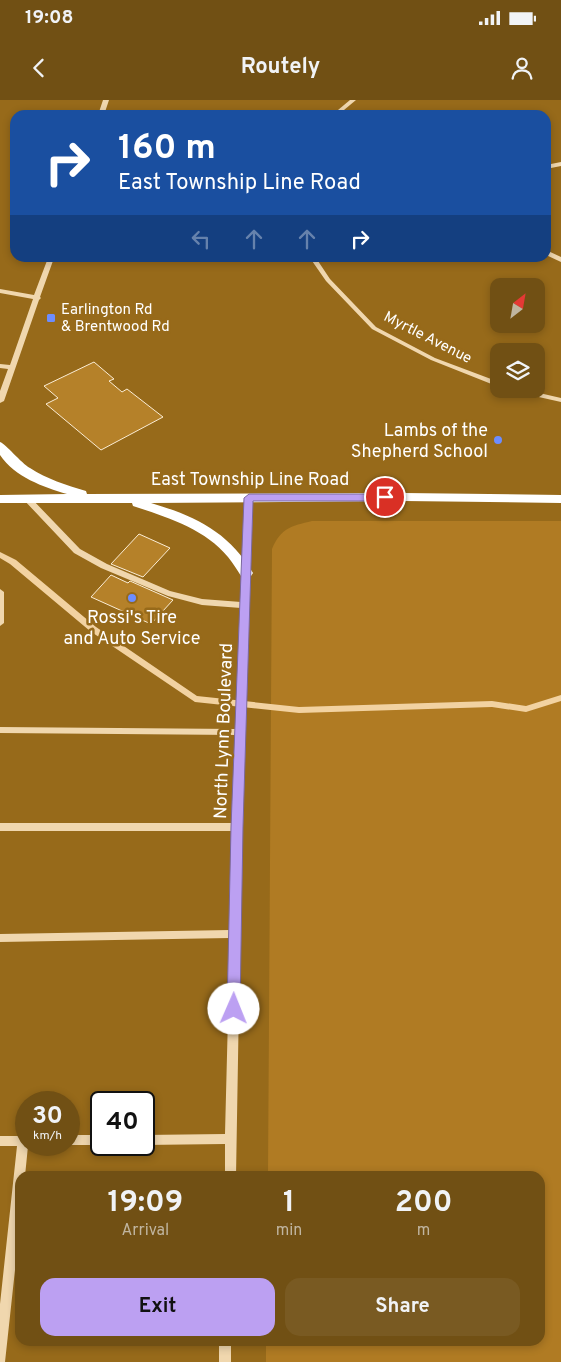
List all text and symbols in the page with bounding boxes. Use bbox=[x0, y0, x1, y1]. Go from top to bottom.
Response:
text: 19:08 bbox=[25, 6, 73, 30]
icon: back bbox=[25, 54, 53, 82]
text: Routely bbox=[241, 54, 320, 81]
icon: person bbox=[508, 54, 536, 82]
text: 160 m bbox=[118, 127, 216, 171]
icon: right bbox=[35, 130, 100, 195]
text: East Township Line Road bbox=[118, 170, 361, 197]
icon: left bbox=[187, 225, 215, 253]
icon: ahead bbox=[240, 225, 268, 253]
icon: ahead bbox=[293, 225, 321, 253]
icon: right bbox=[346, 225, 374, 253]
north arrow bbox=[490, 278, 545, 332]
map controls bbox=[490, 278, 545, 398]
place label: Earlington Rd & Brentwood Rd bbox=[61, 301, 170, 337]
street label: Myrtle Avenue bbox=[380, 308, 475, 369]
marker: Earlington Rd & Brentwood Rd bbox=[45, 312, 57, 324]
button: layers bbox=[490, 343, 545, 398]
place label: Lambs of the Shepherd School bbox=[351, 420, 488, 464]
marker: Lambs of the Shepherd School bbox=[492, 434, 504, 446]
street label: East Township Line Road bbox=[151, 469, 349, 492]
pin bbox=[364, 476, 406, 518]
icon: arrive bbox=[371, 483, 399, 511]
marker: Rossi's Tire and Auto Service bbox=[126, 592, 138, 604]
place label: Rossi's Tire and Auto Service bbox=[64, 607, 201, 651]
street label: North Lynn Boulevard bbox=[210, 643, 239, 819]
position arrow bbox=[207, 982, 259, 1034]
speed limit sign: 40 bbox=[90, 1091, 155, 1156]
text: 30 bbox=[32, 1101, 63, 1133]
text: km/h bbox=[33, 1128, 62, 1144]
text: 19:09 bbox=[107, 1185, 183, 1222]
text: 1 bbox=[283, 1185, 295, 1222]
text: 200 bbox=[395, 1185, 453, 1222]
text: Arrival bbox=[121, 1221, 169, 1241]
text: min bbox=[276, 1221, 302, 1241]
text: m bbox=[417, 1221, 430, 1241]
button: Exit bbox=[40, 1278, 275, 1336]
button: Share bbox=[285, 1278, 520, 1336]

